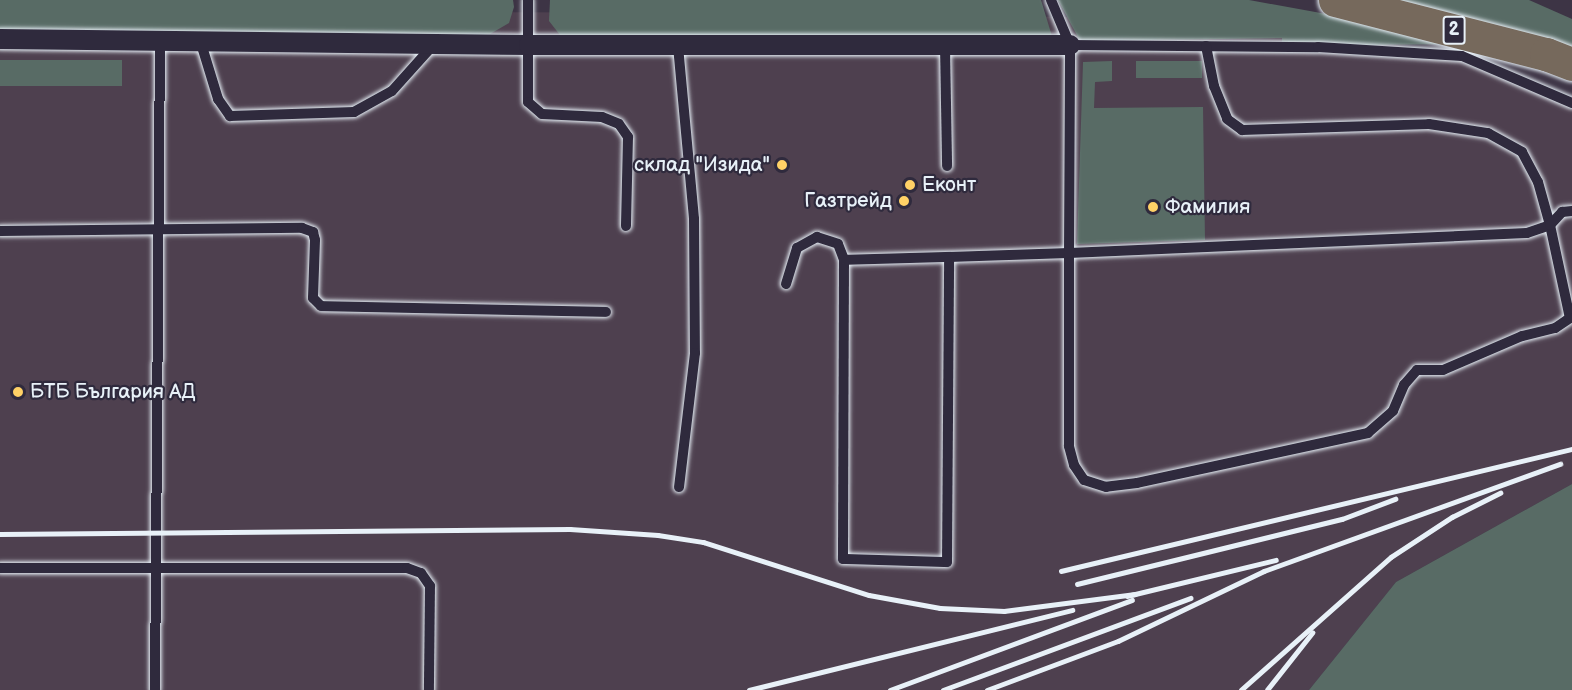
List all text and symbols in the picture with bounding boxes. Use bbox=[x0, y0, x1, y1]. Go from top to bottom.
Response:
road number: 2 bbox=[1442, 15, 1466, 45]
place label: склад "Изида" bbox=[634, 153, 770, 177]
marker: склад "Изида" bbox=[775, 158, 789, 172]
place label: Еконт bbox=[922, 173, 976, 197]
marker: Еконт bbox=[903, 178, 917, 192]
place label: Газтрейд bbox=[804, 189, 892, 213]
marker: Газтрейд bbox=[897, 194, 911, 208]
place label: Фамилия bbox=[1165, 195, 1250, 219]
marker: Фамилия bbox=[1146, 200, 1160, 214]
place label: БТБ България АД bbox=[30, 380, 196, 404]
marker: БТБ България АД bbox=[11, 385, 25, 399]

